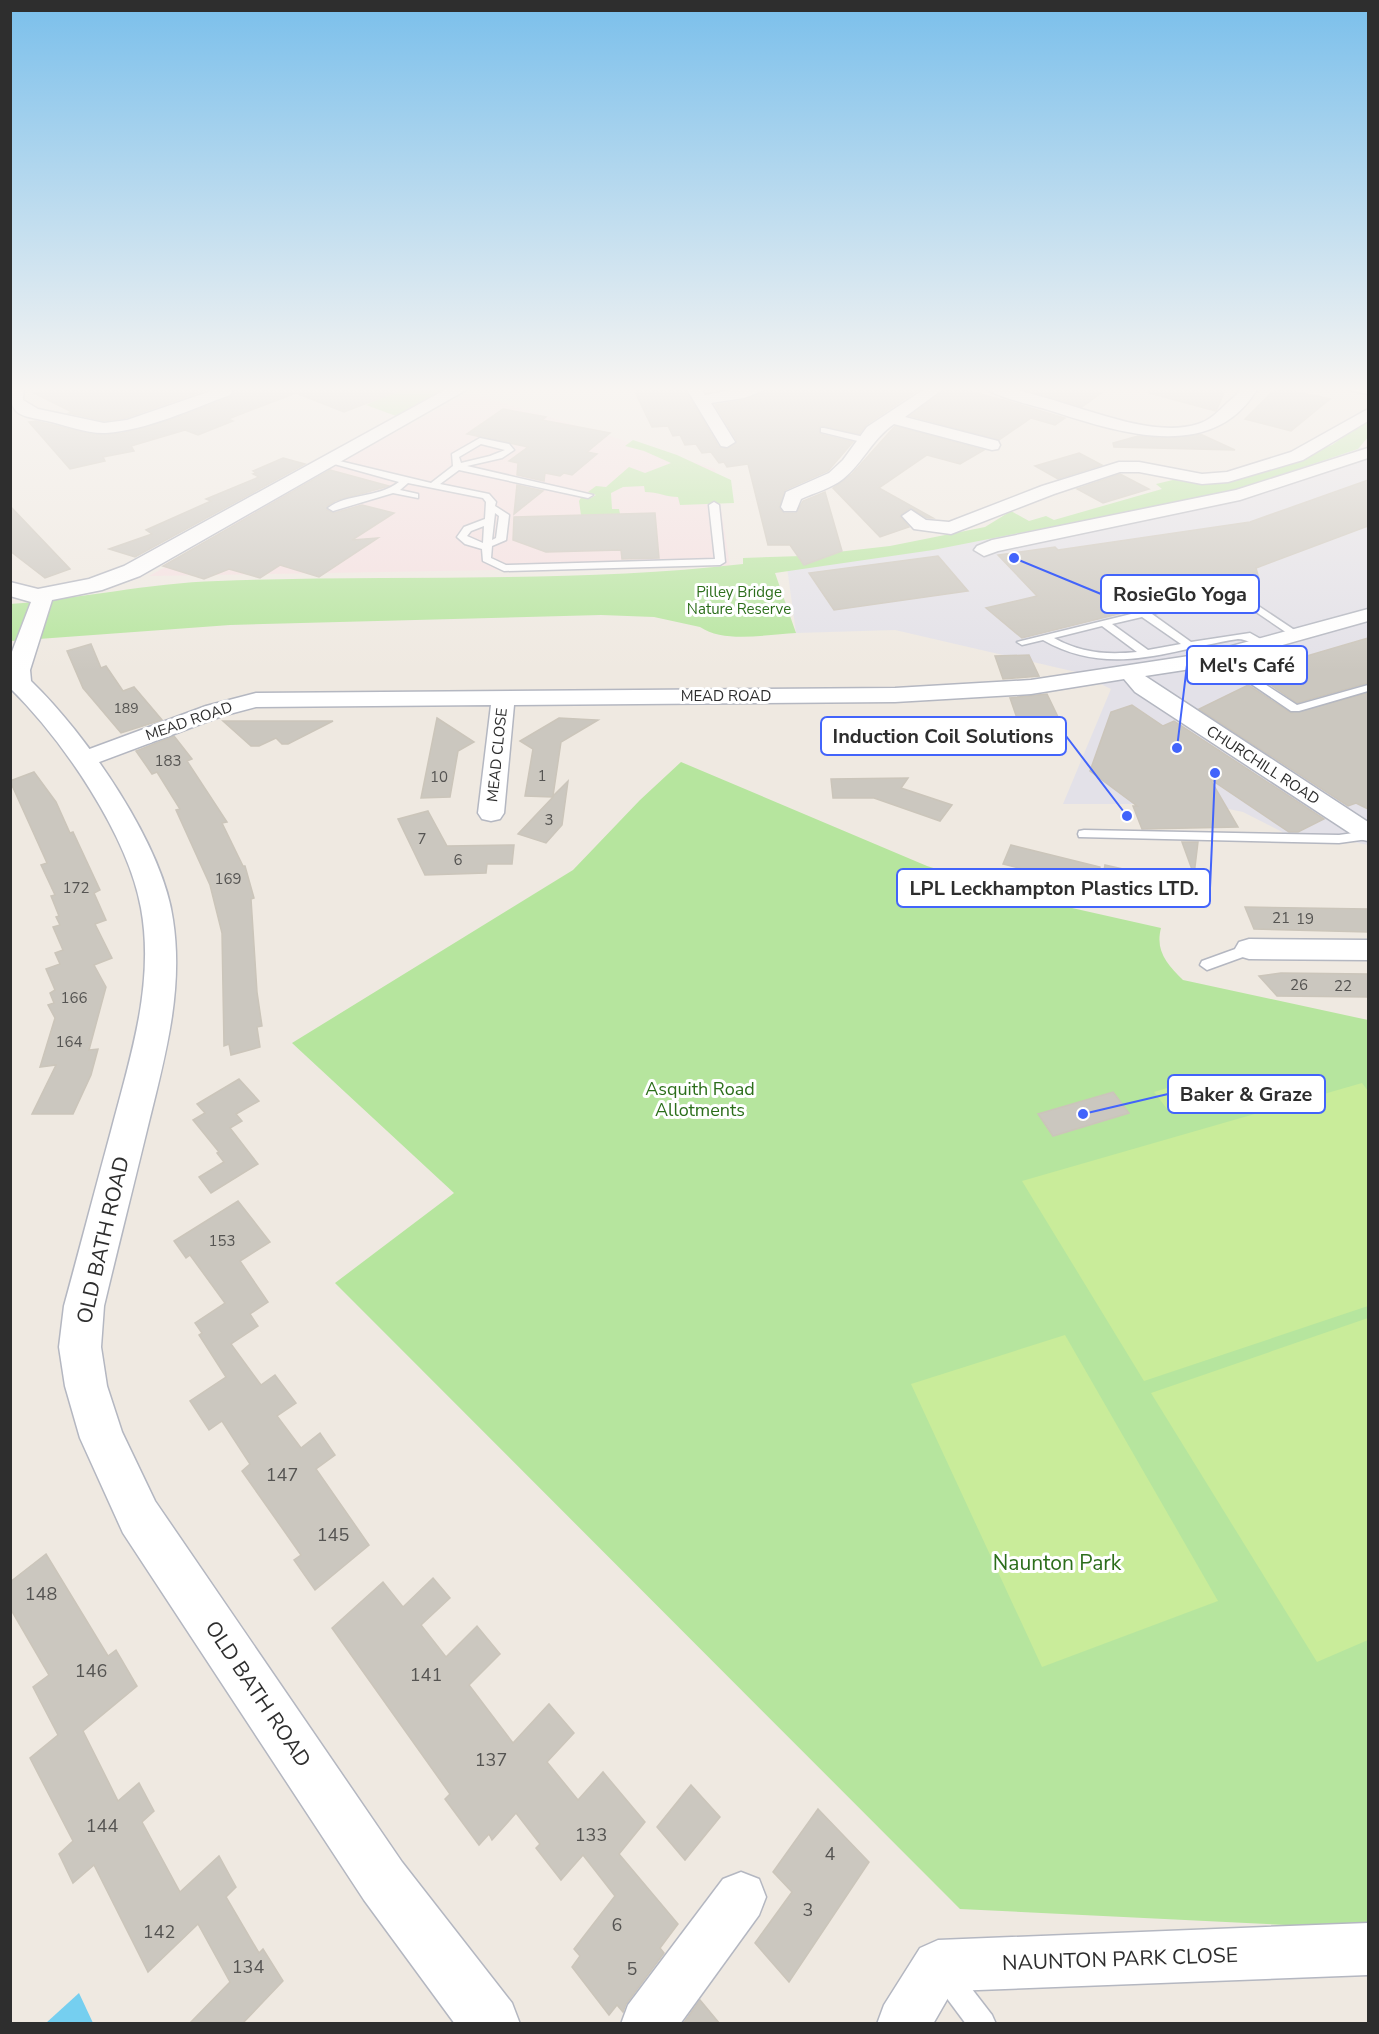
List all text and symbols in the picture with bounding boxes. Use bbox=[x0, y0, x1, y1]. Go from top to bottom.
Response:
callout: RosieGlo Yoga bbox=[1101, 575, 1259, 613]
text: RosieGlo Yoga bbox=[1113, 581, 1247, 608]
park label: Pilley Bridge Nature Reserve bbox=[687, 582, 791, 619]
callout: Mel's Café bbox=[1187, 646, 1307, 684]
text: Mel's Café bbox=[1199, 652, 1295, 679]
street label: MEAD ROAD bbox=[681, 686, 771, 706]
street label: MEAD ROAD bbox=[143, 697, 235, 745]
house number: 189 bbox=[113, 699, 139, 718]
street label: MEAD CLOSE bbox=[482, 707, 512, 803]
callout: Induction Coil Solutions bbox=[821, 717, 1066, 755]
street label: CHURCHILL ROAD bbox=[1203, 721, 1323, 809]
text: Induction Coil Solutions bbox=[833, 723, 1054, 750]
house number: 183 bbox=[154, 751, 182, 771]
house number: 1 bbox=[537, 766, 547, 786]
house number: 10 bbox=[430, 767, 448, 787]
house number: 3 bbox=[544, 810, 554, 830]
house number: 7 bbox=[417, 829, 427, 849]
house number: 6 bbox=[453, 850, 463, 870]
house number: 169 bbox=[214, 869, 242, 889]
callout: LPL Leckhampton Plastics LTD. bbox=[897, 869, 1210, 907]
text: LPL Leckhampton Plastics LTD. bbox=[909, 875, 1199, 902]
house number: 172 bbox=[62, 878, 90, 898]
house number: 21 bbox=[1272, 908, 1290, 928]
house number: 19 bbox=[1296, 909, 1314, 929]
house number: 26 bbox=[1290, 975, 1308, 995]
house number: 22 bbox=[1334, 976, 1352, 996]
house number: 166 bbox=[60, 988, 88, 1008]
house number: 164 bbox=[55, 1032, 83, 1052]
callout: Baker & Graze bbox=[1168, 1075, 1325, 1113]
park label: Asquith Road Allotments bbox=[645, 1077, 755, 1122]
text: Baker & Graze bbox=[1180, 1081, 1313, 1108]
street label: OLD BATH ROAD bbox=[70, 1154, 136, 1326]
house number: 153 bbox=[208, 1231, 236, 1251]
house number: 147 bbox=[266, 1463, 298, 1487]
house number: 145 bbox=[317, 1523, 349, 1547]
park label: Naunton Park bbox=[993, 1549, 1122, 1577]
house number: 148 bbox=[25, 1582, 57, 1606]
street label: OLD BATH ROAD bbox=[199, 1615, 317, 1773]
house number: 146 bbox=[75, 1659, 107, 1683]
house number: 141 bbox=[410, 1663, 442, 1687]
house number: 137 bbox=[475, 1748, 507, 1772]
house number: 144 bbox=[86, 1814, 118, 1838]
house number: 133 bbox=[575, 1823, 607, 1847]
house number: 4 bbox=[825, 1842, 836, 1866]
house number: 3 bbox=[803, 1898, 813, 1922]
house number: 6 bbox=[612, 1913, 622, 1937]
house number: 142 bbox=[143, 1920, 175, 1944]
street label: NAUNTON PARK CLOSE bbox=[1002, 1941, 1238, 1977]
house number: 134 bbox=[232, 1955, 264, 1979]
house number: 5 bbox=[627, 1957, 637, 1981]

